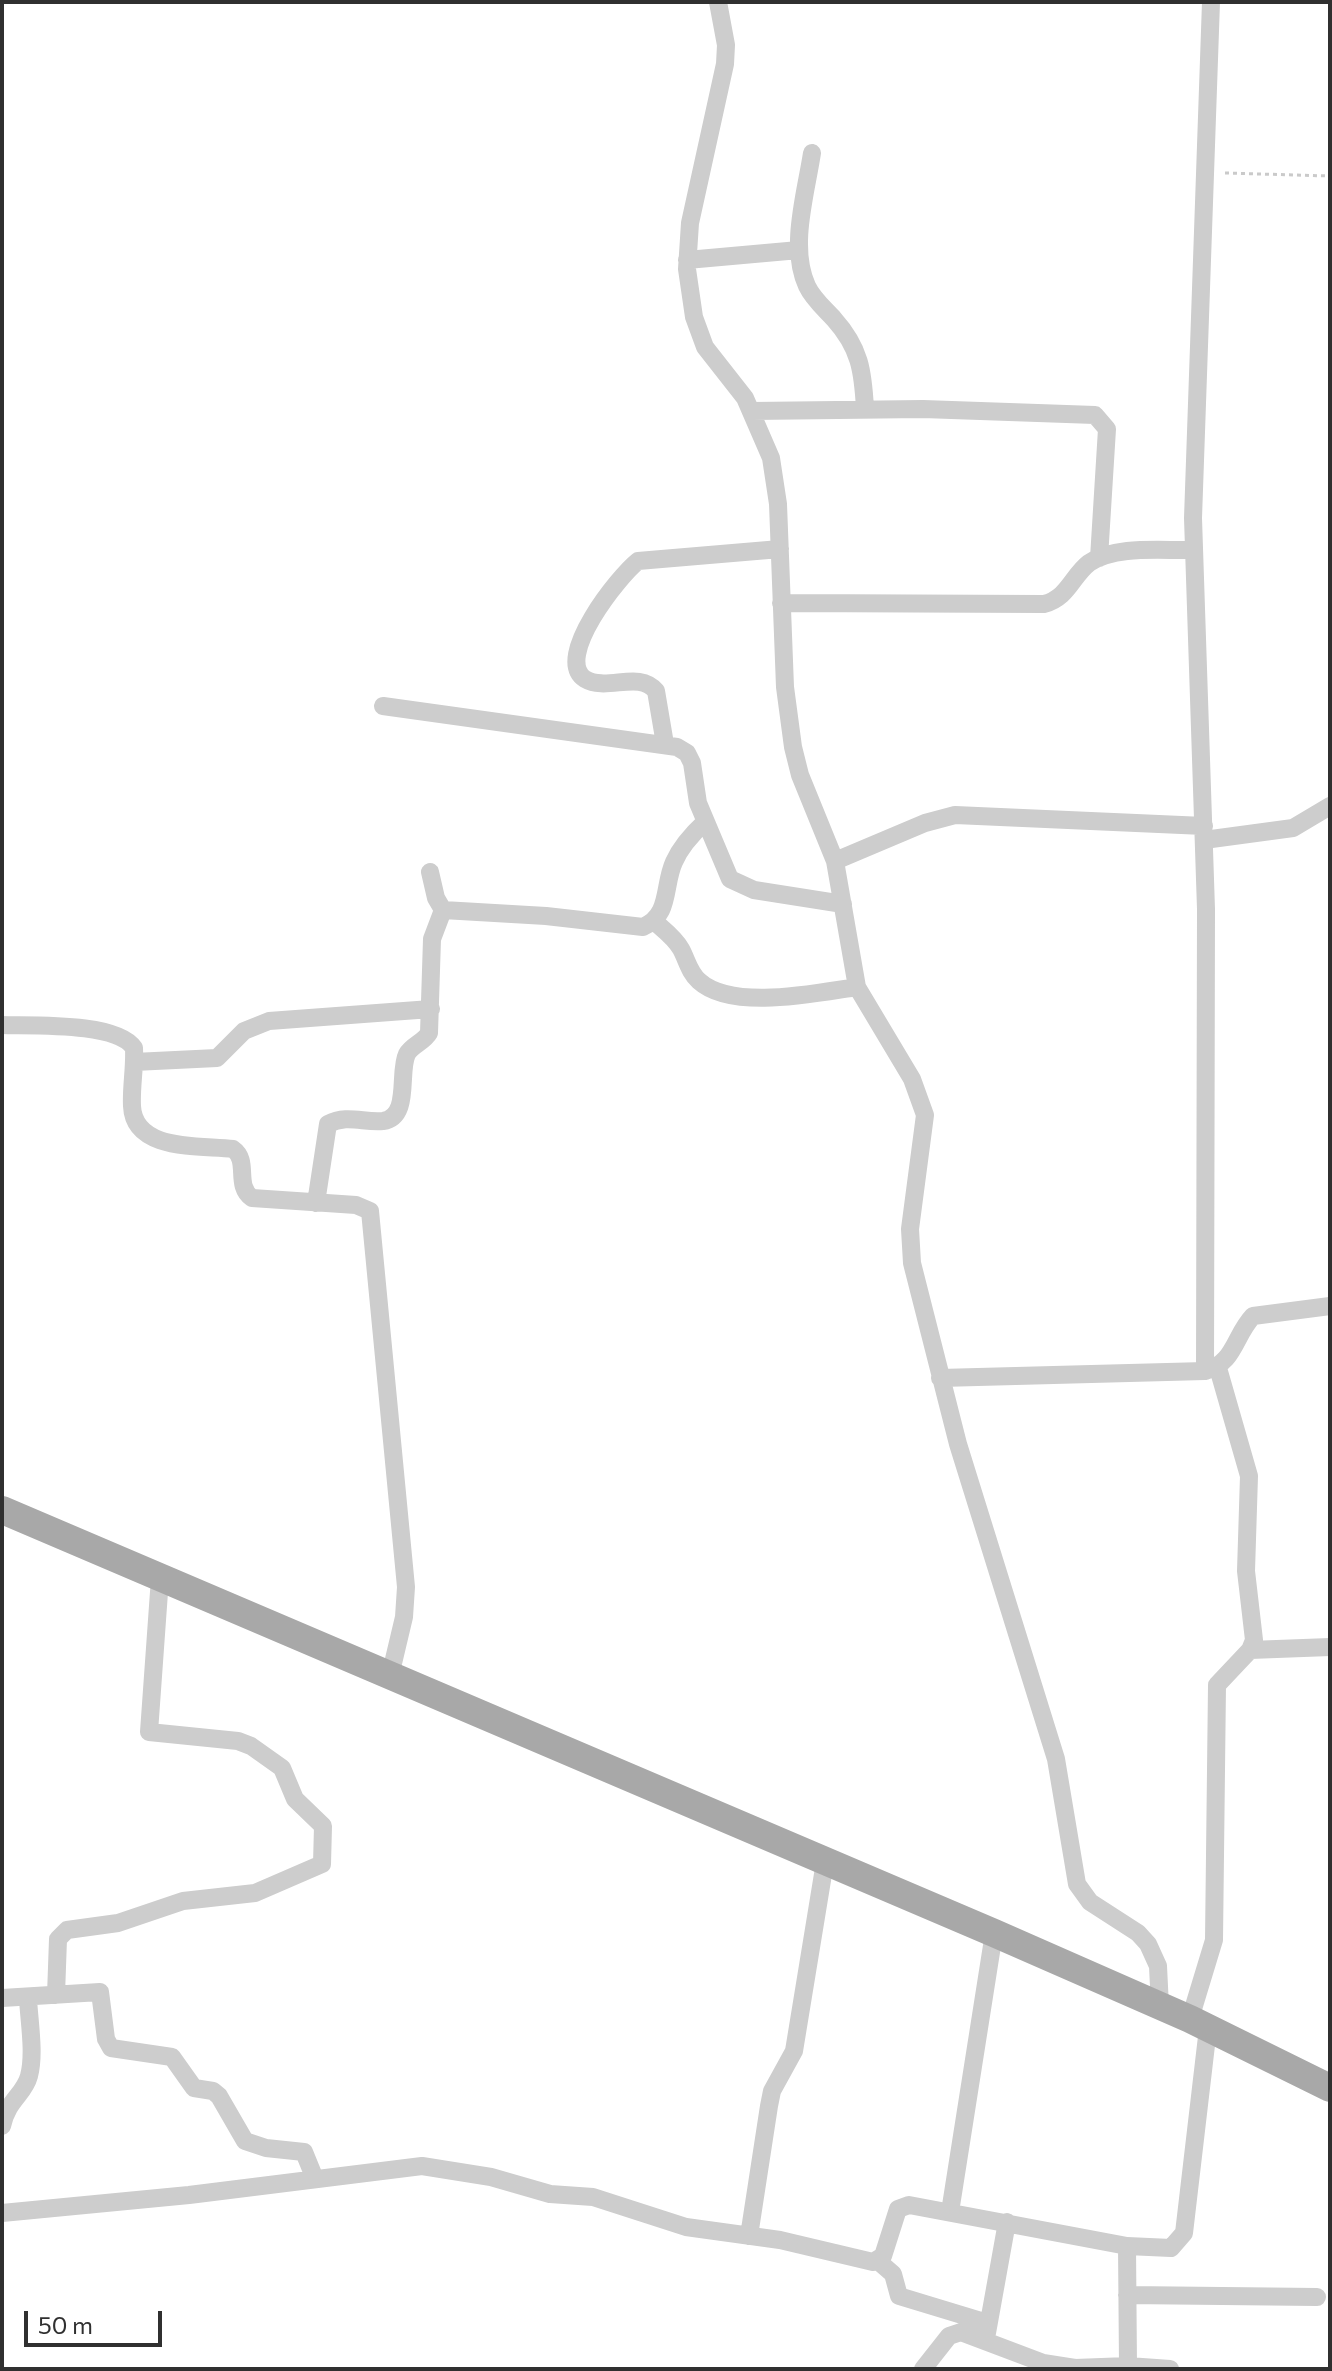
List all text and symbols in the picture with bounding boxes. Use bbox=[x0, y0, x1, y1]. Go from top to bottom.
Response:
scale bar bbox=[28, 2295, 166, 2345]
text: 50 m bbox=[38, 2310, 93, 2339]

